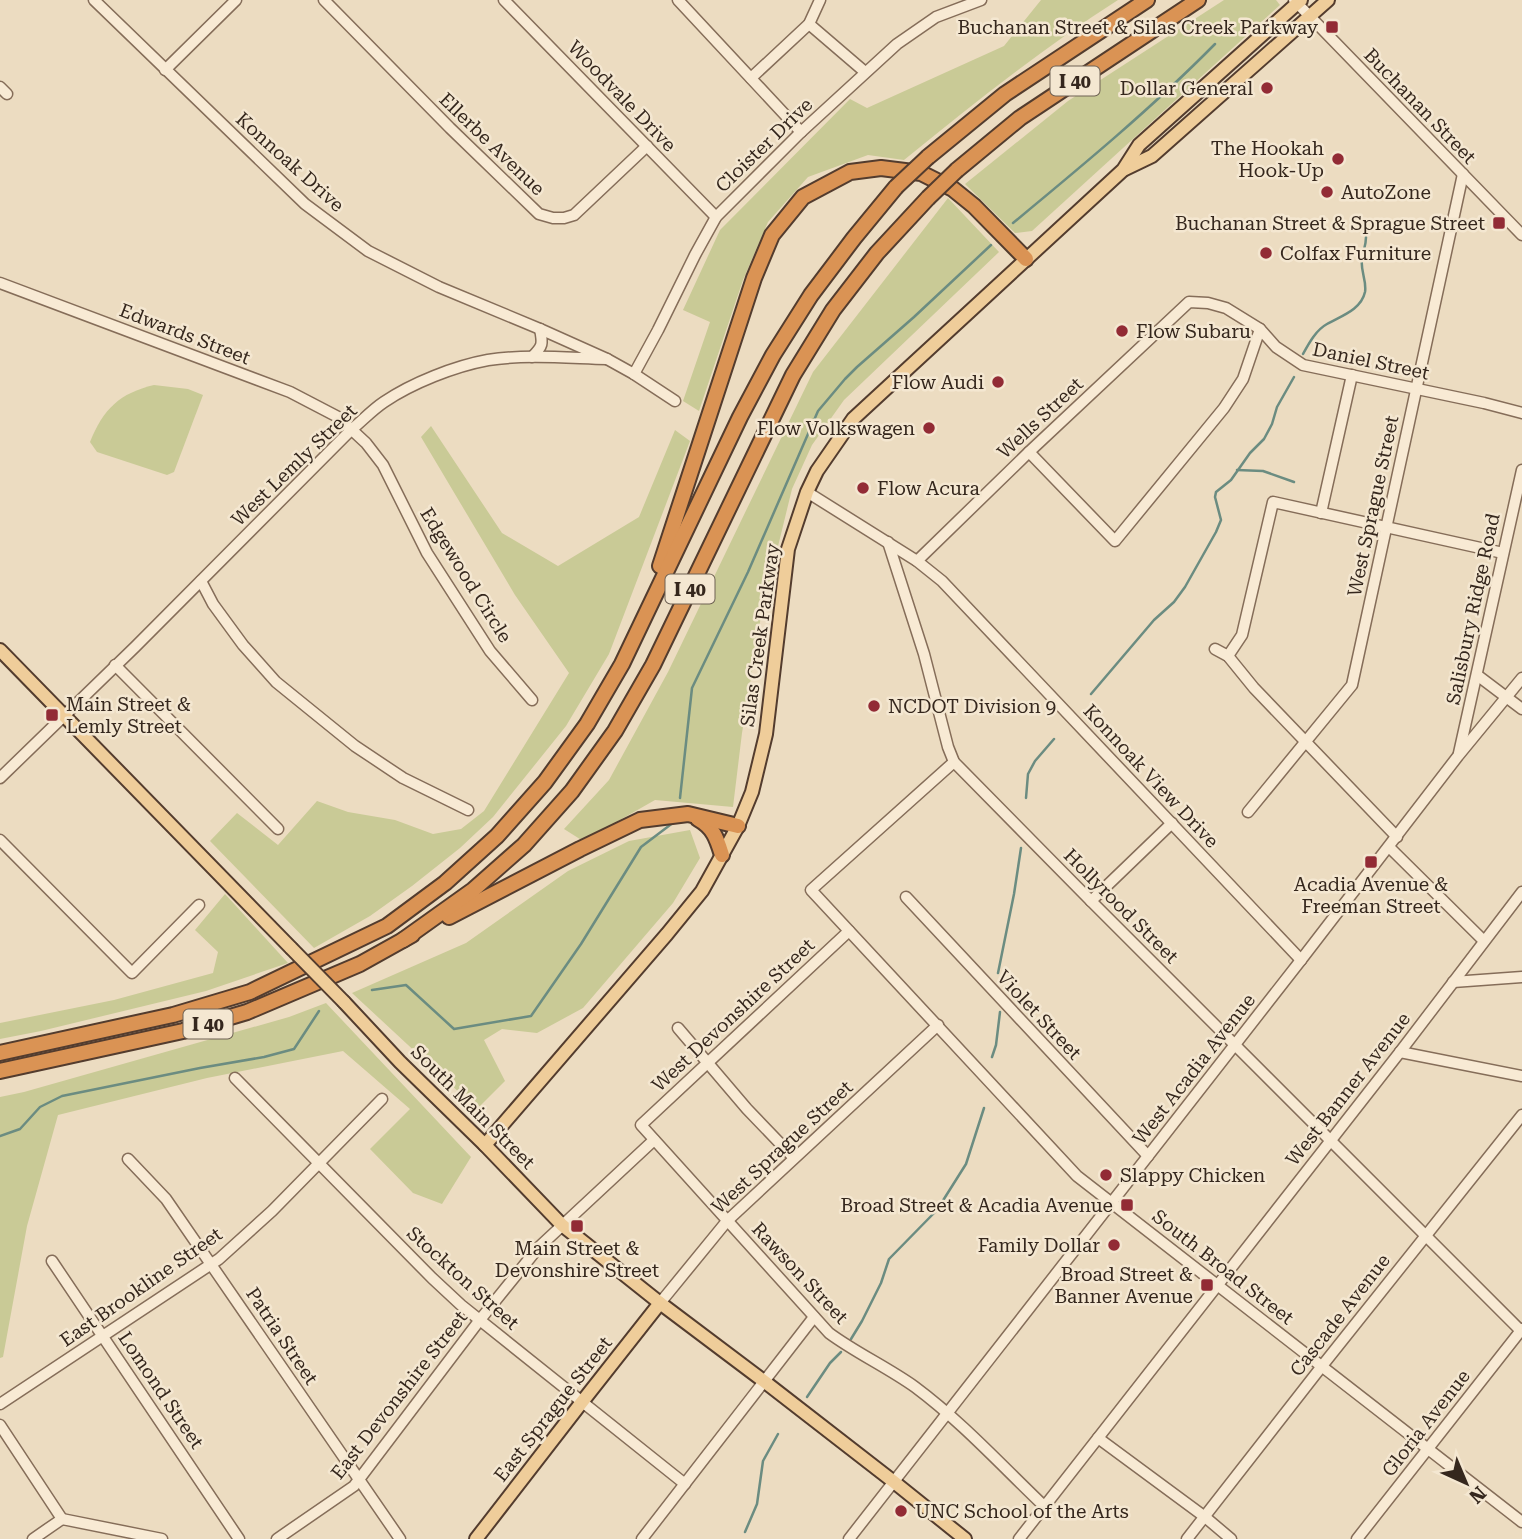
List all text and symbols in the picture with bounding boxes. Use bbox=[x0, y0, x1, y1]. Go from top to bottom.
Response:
place label: Buchanan Street & Silas Creek Parkway bbox=[958, 16, 1319, 39]
marker: Buchanan Street & Silas Creek Parkway bbox=[1324, 19, 1340, 35]
street label: Woodvale Drive bbox=[563, 36, 681, 156]
street label: Buchanan Street bbox=[1359, 43, 1481, 169]
road number: I 40 bbox=[1050, 66, 1100, 96]
place label: Dollar General bbox=[1120, 77, 1253, 100]
marker: Dollar General bbox=[1259, 80, 1275, 96]
street label: Ellerbe Avenue bbox=[434, 88, 550, 200]
street label: Cloister Drive bbox=[711, 93, 817, 197]
street label: Konnoak Drive bbox=[231, 107, 349, 217]
place label: The Hookah Hook-Up bbox=[1211, 137, 1324, 182]
marker: The Hookah Hook-Up bbox=[1330, 151, 1346, 167]
place label: AutoZone bbox=[1341, 181, 1431, 204]
marker: AutoZone bbox=[1319, 184, 1335, 200]
place label: Buchanan Street & Sprague Street bbox=[1175, 212, 1485, 235]
marker: Buchanan Street & Sprague Street bbox=[1491, 215, 1507, 231]
place label: Colfax Furniture bbox=[1280, 242, 1431, 265]
marker: Colfax Furniture bbox=[1258, 245, 1274, 261]
street label: Edwards Street bbox=[116, 298, 254, 370]
place label: Flow Subaru bbox=[1136, 320, 1251, 343]
marker: Flow Subaru bbox=[1114, 323, 1130, 339]
street label: Daniel Street bbox=[1311, 337, 1431, 385]
place label: Flow Audi bbox=[892, 371, 984, 394]
street label: Wells Street bbox=[992, 372, 1088, 464]
marker: Flow Audi bbox=[990, 374, 1006, 390]
street label: West Lemly Street bbox=[226, 399, 362, 531]
street label: West Sprague Street bbox=[1343, 413, 1403, 599]
place label: Flow Volkswagen bbox=[757, 417, 915, 440]
marker: Flow Volkswagen bbox=[921, 420, 937, 436]
place label: Flow Acura bbox=[877, 477, 980, 500]
marker: Flow Acura bbox=[855, 480, 871, 496]
street label: Edgewood Circle bbox=[415, 503, 517, 647]
street label: Salisbury Ridge Road bbox=[1441, 511, 1505, 707]
street label: Silas Creek Parkway bbox=[736, 541, 784, 728]
road number: I 40 bbox=[666, 574, 714, 604]
place label: Main Street & Lemly Street bbox=[66, 693, 191, 738]
place label: NCDOT Division 9 bbox=[888, 695, 1056, 718]
marker: NCDOT Division 9 bbox=[866, 698, 882, 714]
street label: Konnoak View Drive bbox=[1078, 699, 1224, 853]
marker: Main Street & Lemly Street bbox=[44, 707, 60, 723]
street label: Hollyrood Street bbox=[1059, 844, 1183, 968]
marker: Acadia Avenue & Freeman Street bbox=[1363, 854, 1379, 870]
place label: Acadia Avenue & Freeman Street bbox=[1294, 873, 1448, 918]
street label: West Devonshire Street bbox=[647, 934, 819, 1096]
street label: Violet Street bbox=[992, 966, 1086, 1064]
street label: West Acadia Avenue bbox=[1128, 989, 1260, 1149]
street label: West Banner Avenue bbox=[1281, 1008, 1415, 1170]
road number: I 40 bbox=[184, 1009, 232, 1038]
street label: South Main Street bbox=[406, 1040, 540, 1174]
street label: West Sprague Street bbox=[707, 1076, 857, 1218]
place label: Slappy Chicken bbox=[1120, 1164, 1265, 1187]
marker: Slappy Chicken bbox=[1098, 1167, 1114, 1183]
place label: Broad Street & Acadia Avenue bbox=[840, 1194, 1113, 1217]
marker: Broad Street & Acadia Avenue bbox=[1119, 1197, 1135, 1213]
street label: South Broad Street bbox=[1148, 1205, 1298, 1329]
street label: Rawson Street bbox=[747, 1217, 853, 1329]
marker: Main Street & Devonshire Street bbox=[569, 1218, 585, 1234]
street label: East Brookline Street bbox=[55, 1222, 227, 1352]
street label: Stockton Street bbox=[402, 1222, 524, 1334]
place label: Family Dollar bbox=[978, 1234, 1100, 1257]
place label: Main Street & Devonshire Street bbox=[495, 1237, 659, 1282]
marker: Family Dollar bbox=[1106, 1237, 1122, 1253]
street label: Cascade Avenue bbox=[1285, 1249, 1395, 1381]
place label: Broad Street & Banner Avenue bbox=[1054, 1263, 1193, 1308]
marker: Broad Street & Banner Avenue bbox=[1199, 1277, 1215, 1293]
street label: Patria Street bbox=[241, 1283, 323, 1389]
street label: East Devonshire Street bbox=[326, 1306, 472, 1484]
street label: Lomond Street bbox=[113, 1327, 209, 1453]
street label: East Sprague Street bbox=[489, 1332, 617, 1486]
street label: Gloria Avenue bbox=[1377, 1365, 1475, 1481]
north arrow bbox=[1431, 1448, 1501, 1518]
text: N bbox=[1464, 1482, 1491, 1508]
place label: UNC School of the Arts bbox=[915, 1500, 1129, 1523]
marker: UNC School of the Arts bbox=[893, 1503, 909, 1519]

